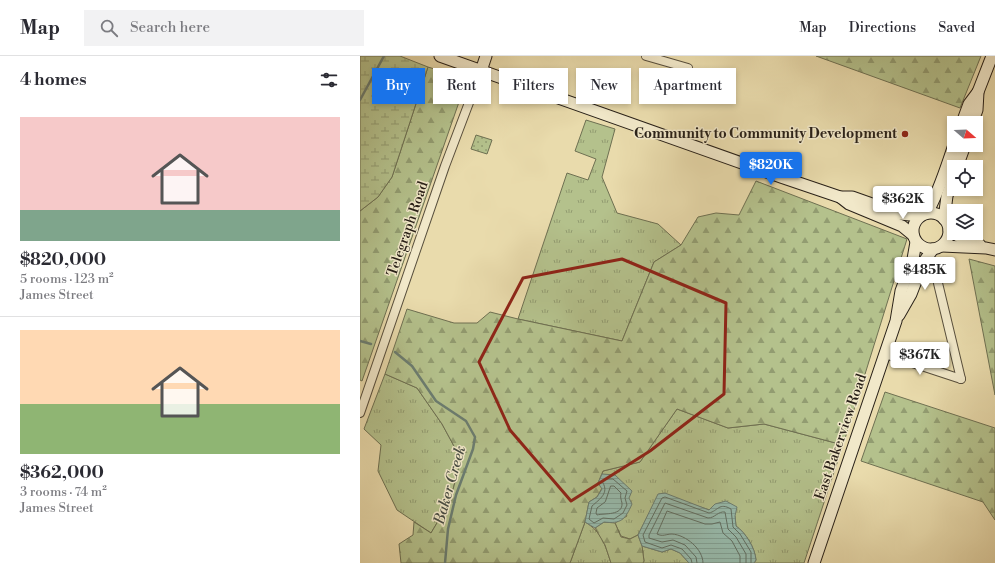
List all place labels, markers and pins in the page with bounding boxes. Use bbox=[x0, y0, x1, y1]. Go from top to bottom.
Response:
place label: Community to Community Development bbox=[634, 125, 898, 143]
marker: Community to Community Development bbox=[900, 129, 910, 139]
pin: $820K bbox=[743, 152, 799, 186]
pin: $362K bbox=[875, 186, 931, 220]
pin: $485K bbox=[897, 257, 953, 291]
pin: $367K bbox=[892, 342, 948, 376]

